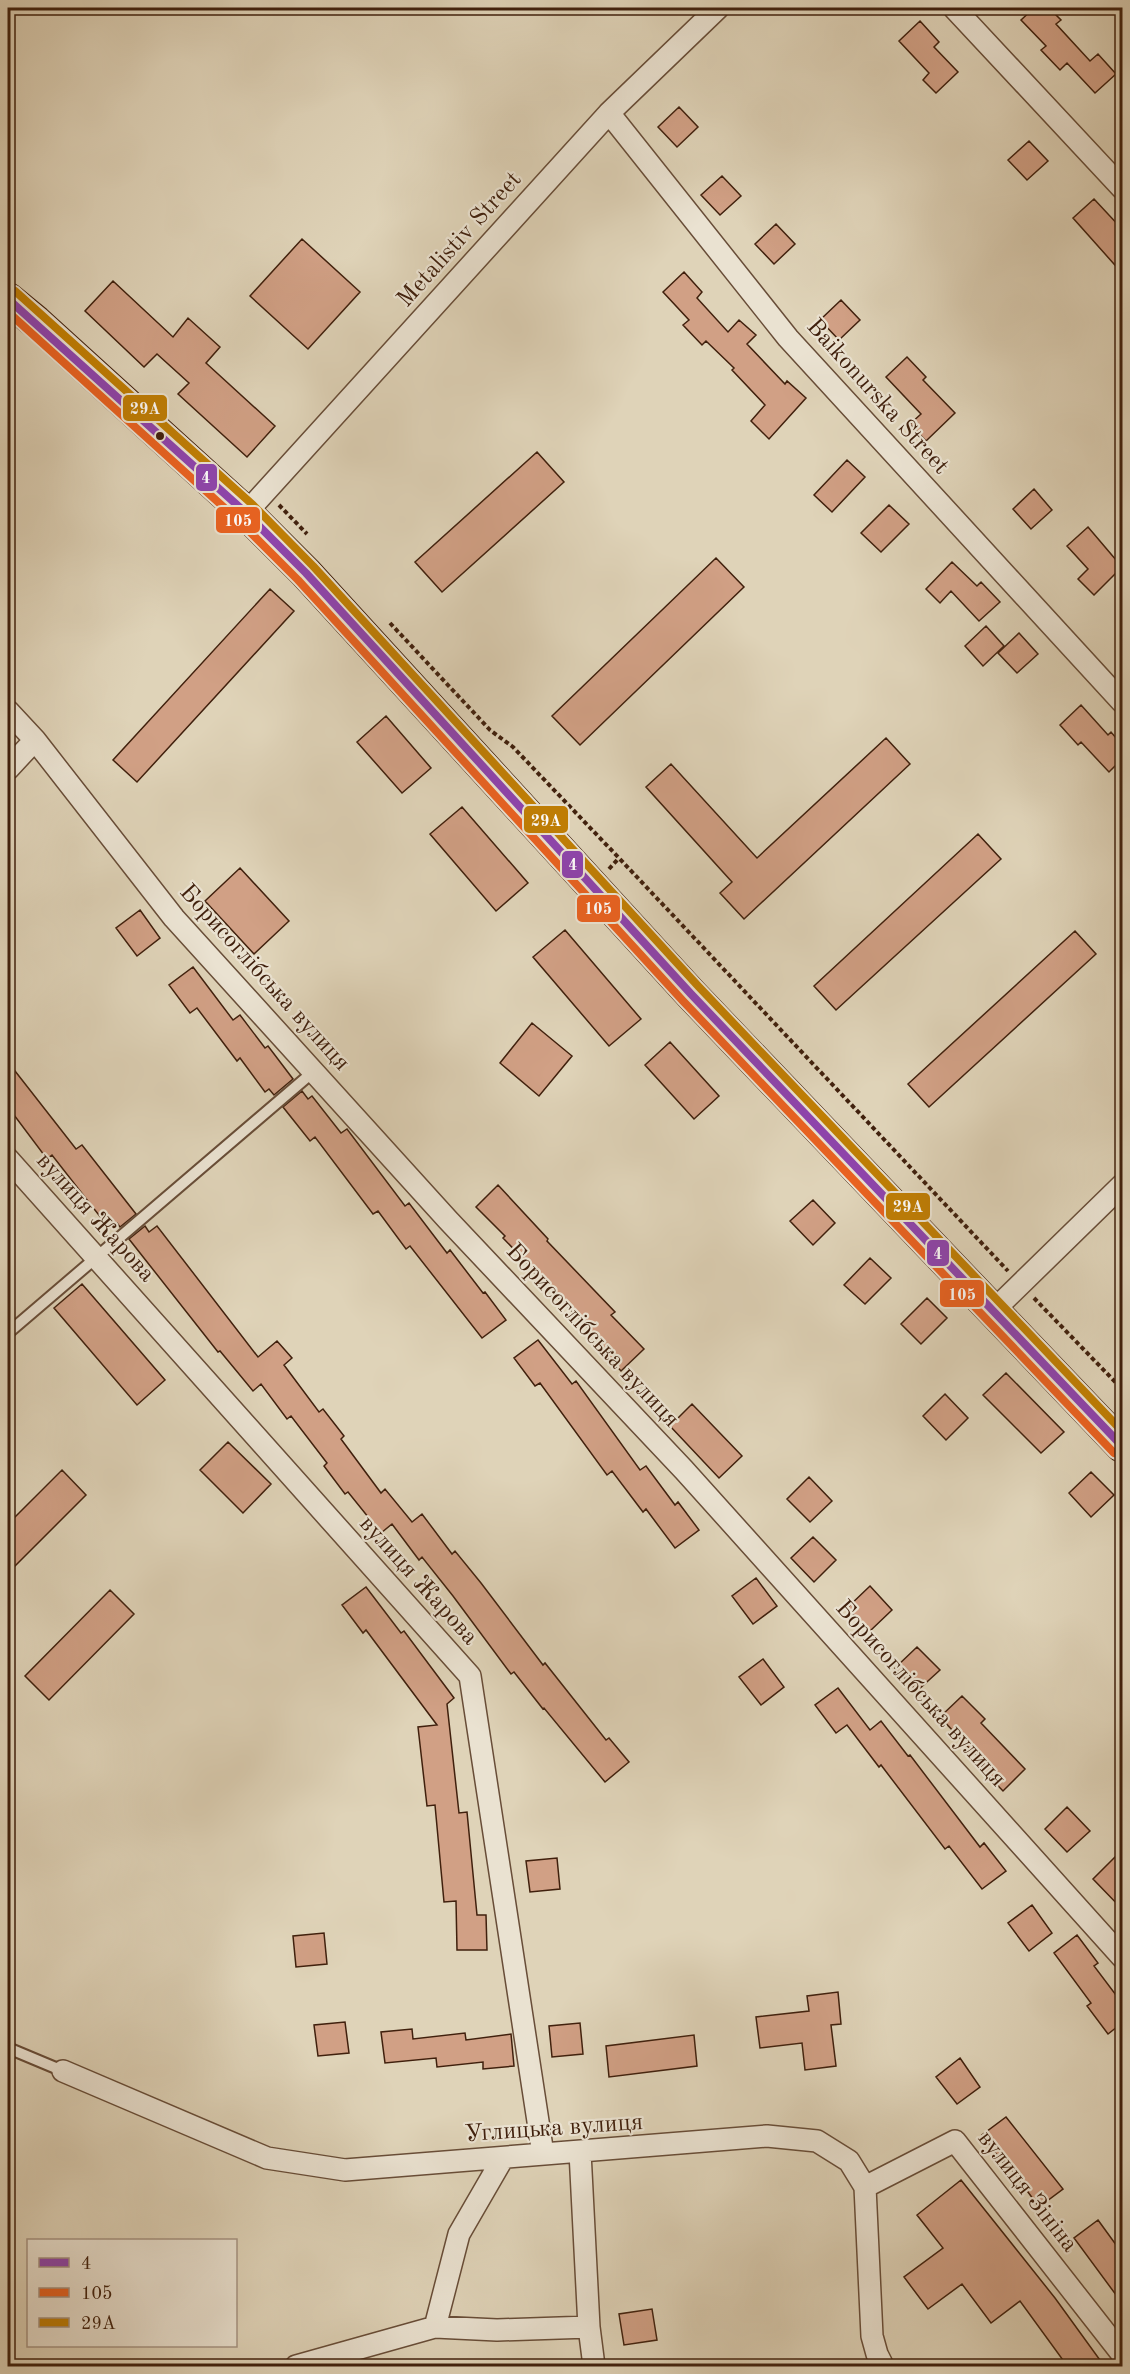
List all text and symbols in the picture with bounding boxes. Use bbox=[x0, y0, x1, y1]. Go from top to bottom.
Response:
street label: Metalistiv Street bbox=[393, 168, 527, 312]
street label: Baikonurska Street bbox=[801, 315, 953, 479]
line badge: 29A bbox=[122, 394, 168, 422]
text: 29A bbox=[130, 402, 160, 418]
unlabelled marker bbox=[154, 430, 166, 442]
line badge: 4 bbox=[195, 463, 218, 492]
text: 4 bbox=[201, 471, 211, 487]
line badge: 105 bbox=[215, 506, 261, 534]
text: 105 bbox=[224, 514, 252, 530]
line badge: 29A bbox=[523, 805, 569, 834]
text: 29A bbox=[531, 814, 561, 830]
line badge: 4 bbox=[561, 850, 584, 879]
text: 4 bbox=[568, 858, 578, 874]
street label: Борисоглібська вулиця bbox=[174, 880, 354, 1076]
line badge: 105 bbox=[576, 894, 621, 923]
text: 105 bbox=[584, 902, 612, 918]
street label: вулиця Жарова bbox=[31, 1149, 159, 1287]
line badge: 29A bbox=[885, 1192, 931, 1221]
text: 29A bbox=[893, 1200, 923, 1216]
street label: Борисоглібська вулиця bbox=[501, 1239, 683, 1433]
line badge: 4 bbox=[926, 1239, 950, 1267]
text: 4 bbox=[933, 1247, 943, 1263]
line badge: 105 bbox=[939, 1279, 985, 1308]
text: 105 bbox=[948, 1288, 976, 1304]
street label: вулиця Жарова bbox=[354, 1512, 482, 1650]
street label: Борисоглібська вулиця bbox=[830, 1596, 1010, 1792]
street label: Углицька вулиця bbox=[464, 2111, 644, 2147]
street label: вулиця Зініна bbox=[972, 2127, 1082, 2257]
legend bbox=[27, 2239, 237, 2347]
text: 4 bbox=[81, 2255, 91, 2273]
text: 105 bbox=[81, 2285, 112, 2303]
text: 29A bbox=[81, 2315, 116, 2333]

